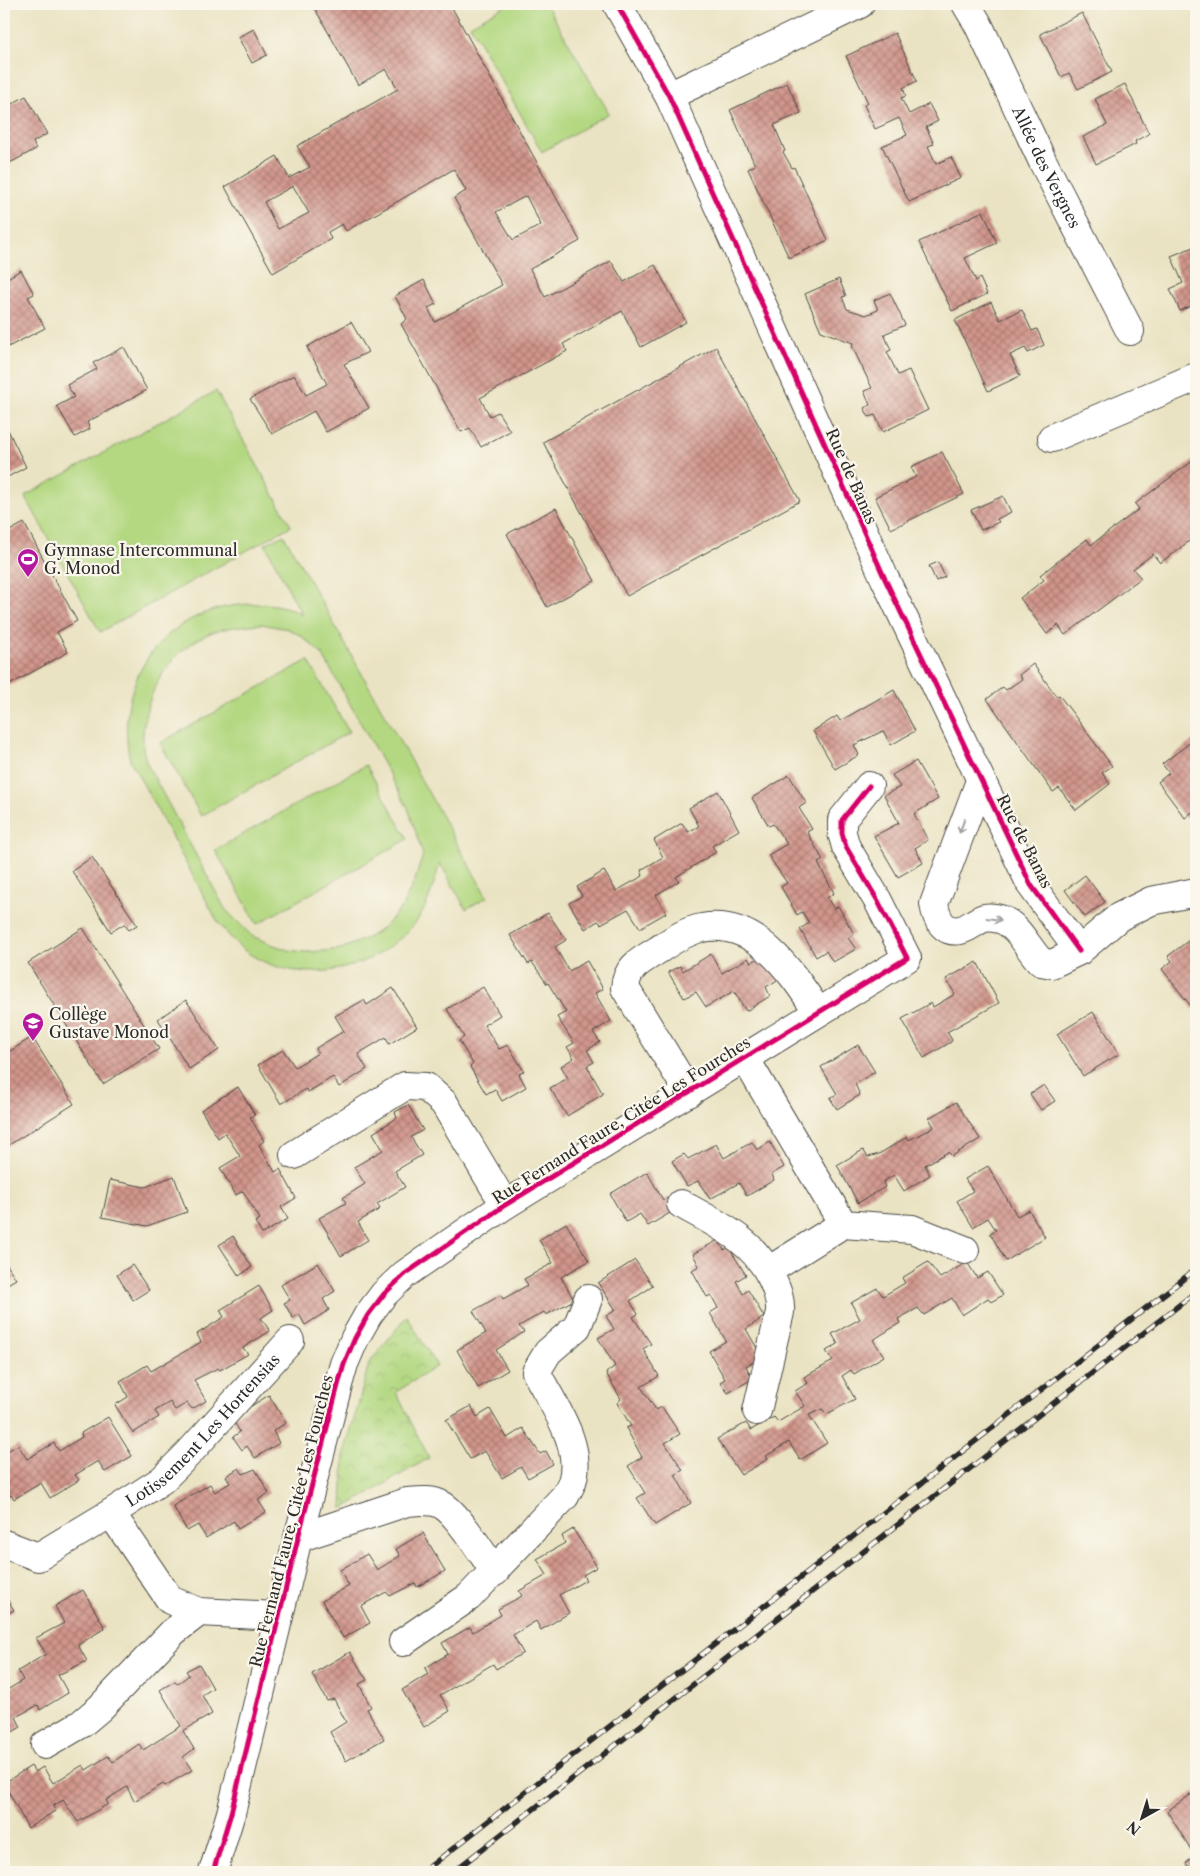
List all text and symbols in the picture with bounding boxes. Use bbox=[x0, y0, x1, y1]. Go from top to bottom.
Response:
street label: Allée des Vergnes bbox=[1008, 102, 1085, 231]
street label: Rue de Banas bbox=[822, 425, 882, 527]
place label: Gymnase Intercommunal G. Monod bbox=[44, 540, 238, 578]
sports icon: Gymnase Intercommunal G. Monod bbox=[16, 547, 40, 578]
street label: Rue de Banas bbox=[993, 791, 1057, 891]
one-way arrow bbox=[957, 818, 966, 833]
one-way arrow bbox=[985, 914, 1001, 924]
place label: Collège Gustave Monod bbox=[49, 1004, 169, 1042]
school or university icon: Collège Gustave Monod bbox=[21, 1011, 45, 1042]
street label: Rue Fernand Faure, Citée Les Fourches bbox=[488, 1032, 754, 1208]
street label: Lotissement Les Hortensias bbox=[122, 1349, 284, 1511]
street label: Rue Fernand Faure, Citée Les Fourches bbox=[245, 1373, 337, 1669]
north arrow bbox=[1118, 1794, 1168, 1844]
text: N bbox=[1123, 1817, 1144, 1839]

